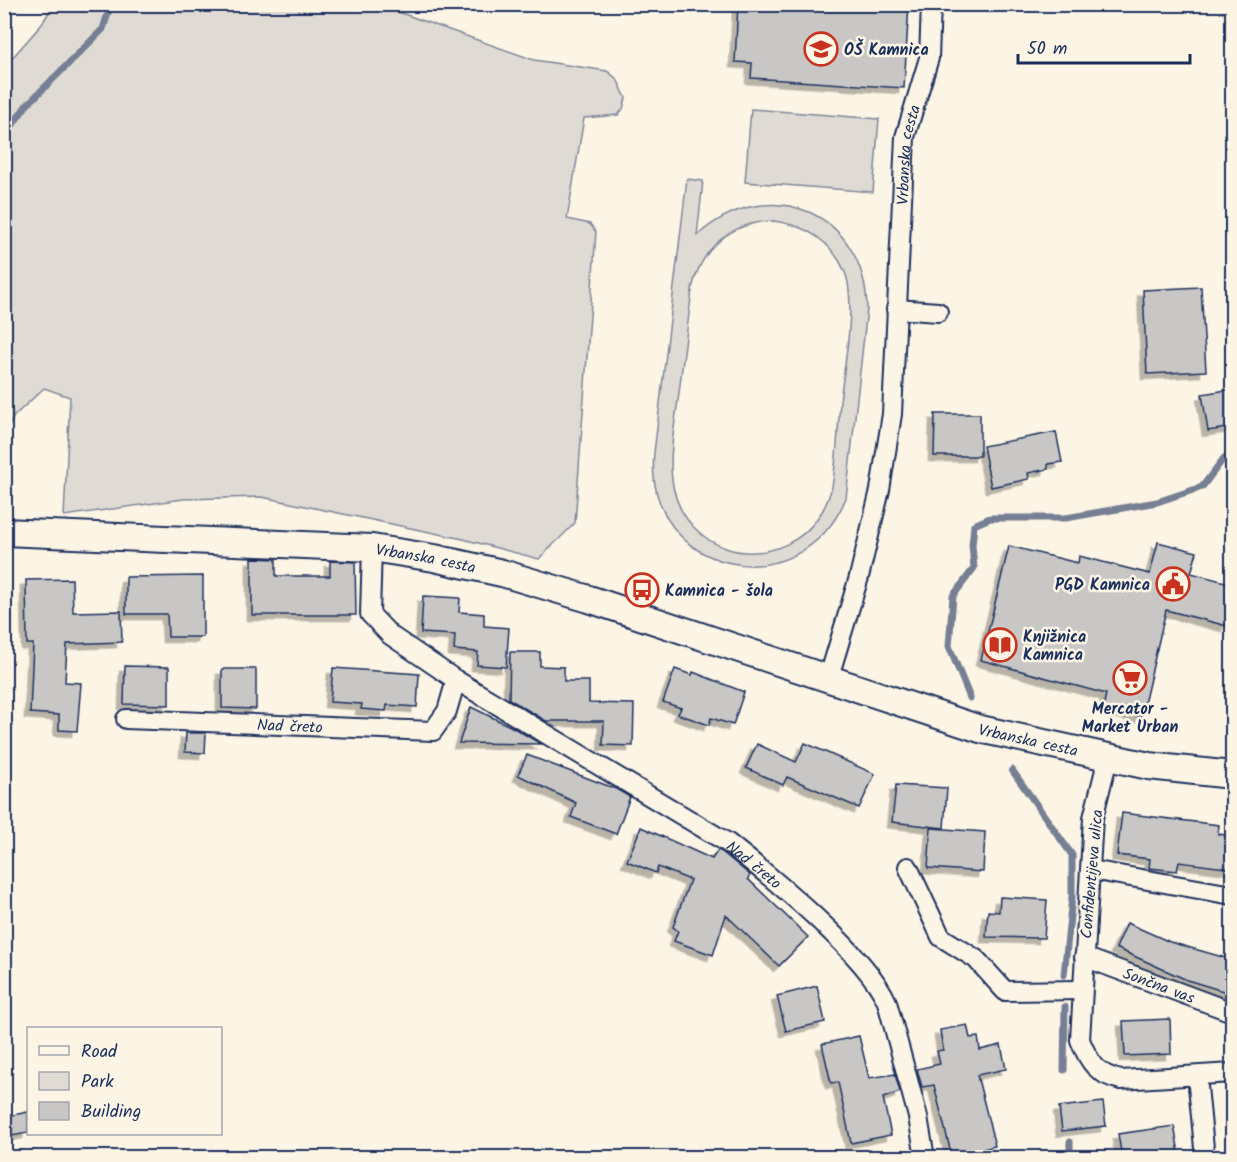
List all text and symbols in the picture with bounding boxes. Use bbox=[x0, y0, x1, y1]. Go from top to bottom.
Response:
scale bar bbox=[1018, 27, 1190, 65]
school or university icon: OŠ Kamnica bbox=[803, 31, 839, 67]
text: 50 m bbox=[1027, 35, 1067, 64]
place label: OŠ Kamnica bbox=[844, 38, 929, 63]
street label: Vrbanska cesta bbox=[891, 102, 928, 206]
street label: Vrbanska cesta bbox=[374, 538, 478, 581]
public building icon: PGD Kamnica bbox=[1155, 566, 1191, 602]
bus stop icon: Kamnica - šola bbox=[624, 572, 660, 608]
place label: PGD Kamnica bbox=[1055, 573, 1150, 598]
place label: Kamnica - šola bbox=[665, 579, 773, 604]
place label: Knjižnica Kamnica bbox=[1023, 625, 1086, 668]
library icon: Knjižnica Kamnica bbox=[982, 627, 1018, 663]
supermarket icon: Mercator - Market Urban bbox=[1112, 660, 1148, 696]
place label: Mercator - Market Urban bbox=[1082, 697, 1178, 740]
street label: Nad čreto bbox=[256, 713, 323, 741]
street label: Vrbanska cesta bbox=[976, 718, 1080, 764]
street label: Confidentijeva ulica bbox=[1074, 809, 1111, 940]
street label: Nad čreto bbox=[720, 835, 787, 896]
street label: Sončna vas bbox=[1119, 961, 1198, 1011]
legend bbox=[27, 1027, 222, 1135]
text: Road bbox=[81, 1038, 118, 1067]
text: Park bbox=[81, 1068, 114, 1097]
text: Building bbox=[81, 1098, 141, 1127]

